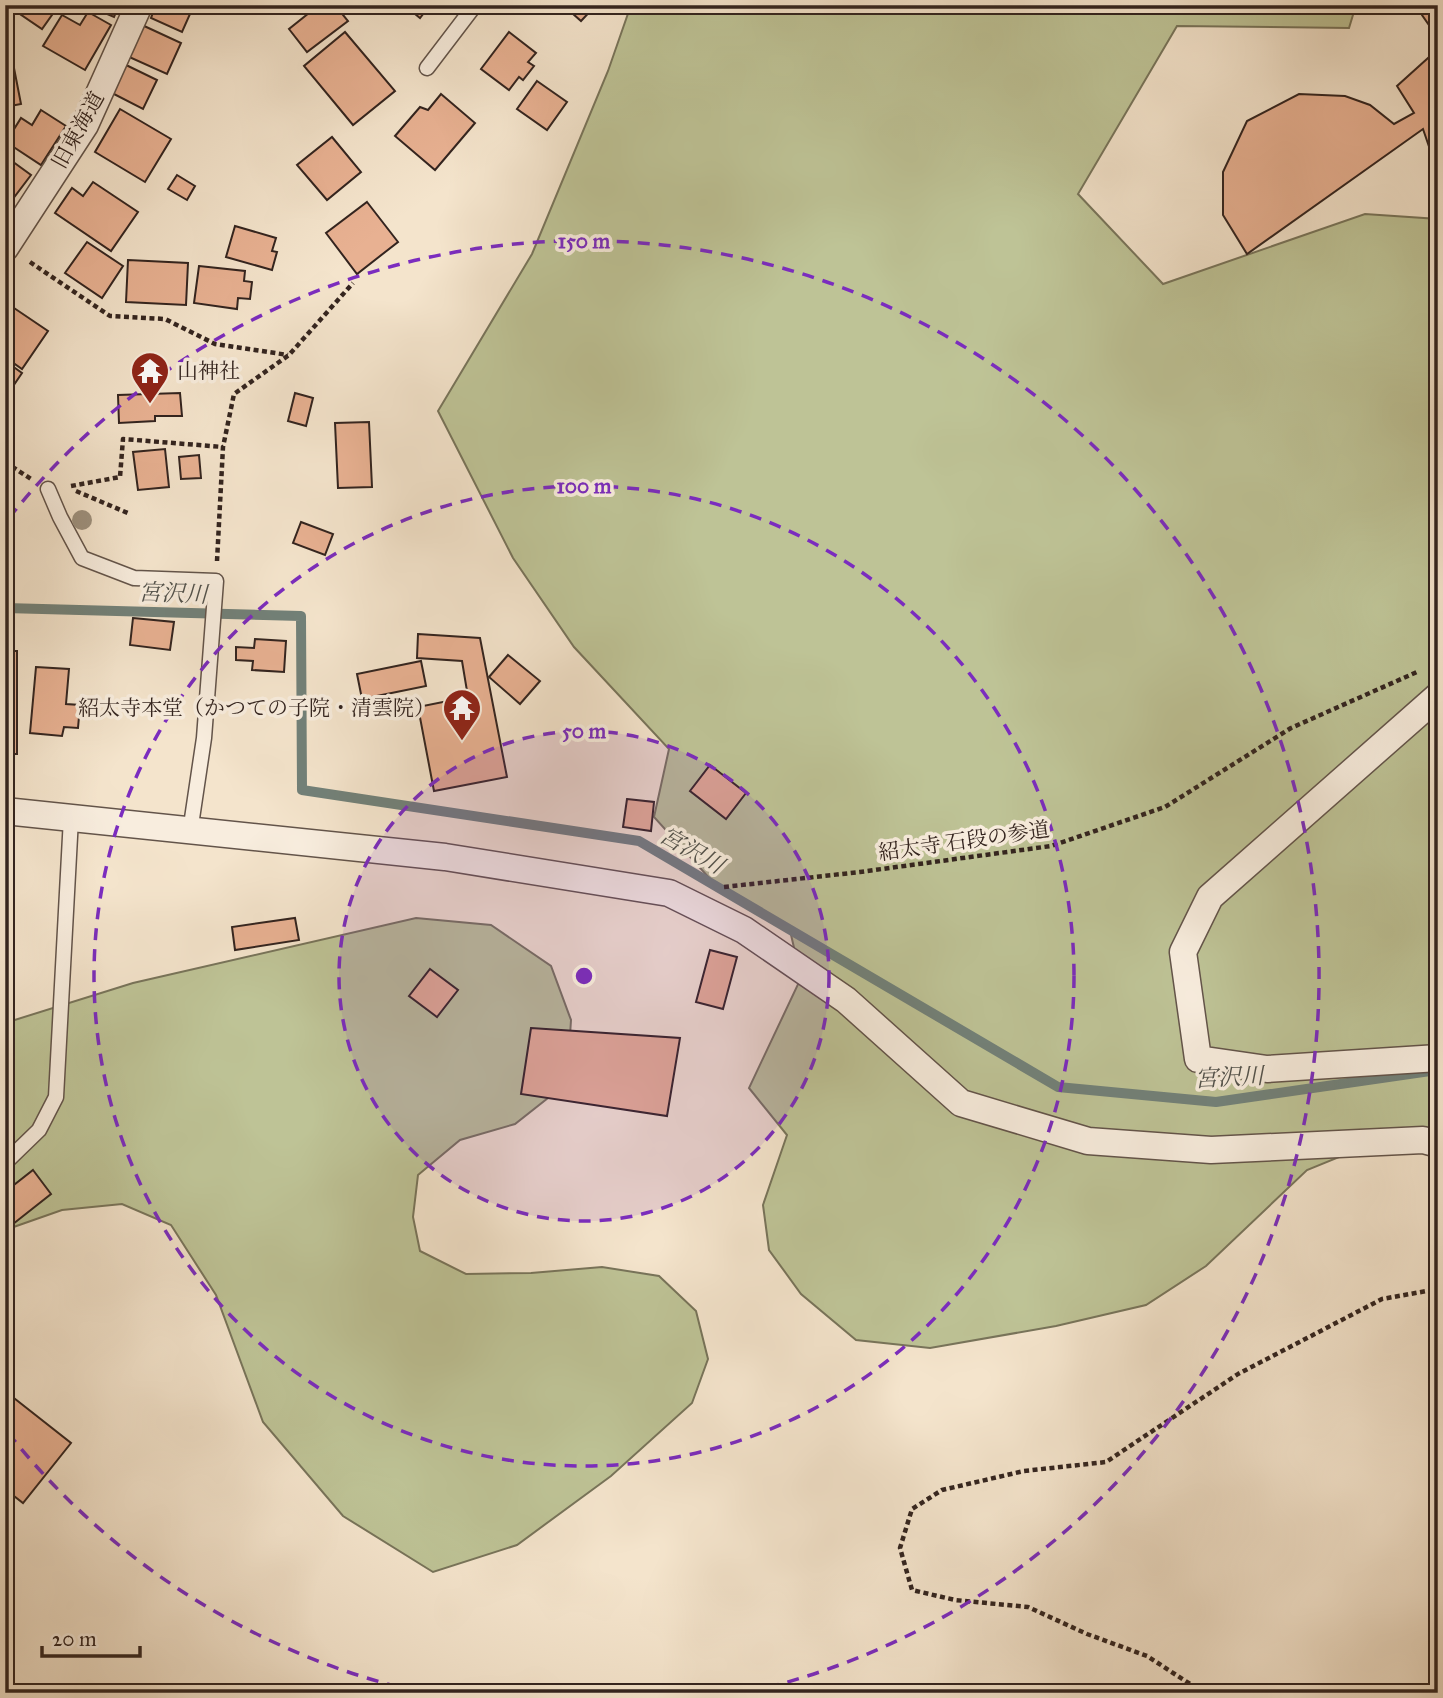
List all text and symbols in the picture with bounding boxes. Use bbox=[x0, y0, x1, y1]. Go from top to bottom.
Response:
street label: 旧東海道 bbox=[46, 87, 110, 173]
text: 150 m bbox=[558, 228, 610, 254]
temple icon: 山神社 bbox=[129, 350, 171, 405]
place label: 山神社 bbox=[177, 358, 240, 384]
text: 100 m bbox=[557, 473, 612, 499]
water label: 宮沢川 bbox=[138, 578, 211, 608]
temple icon: 紹太寺本堂（かつての子院・清雲院） bbox=[441, 687, 483, 742]
place label: 紹太寺本堂（かつての子院・清雲院） bbox=[78, 695, 435, 721]
text: 50 m bbox=[562, 718, 606, 744]
street label: 紹太寺 石段の参道 bbox=[877, 816, 1051, 866]
water label: 宮沢川 bbox=[655, 821, 731, 881]
centre of rings bbox=[572, 964, 596, 988]
water label: 宮沢川 bbox=[1194, 1061, 1267, 1093]
scale bar bbox=[42, 1614, 140, 1658]
text: 20 m bbox=[52, 1626, 97, 1652]

